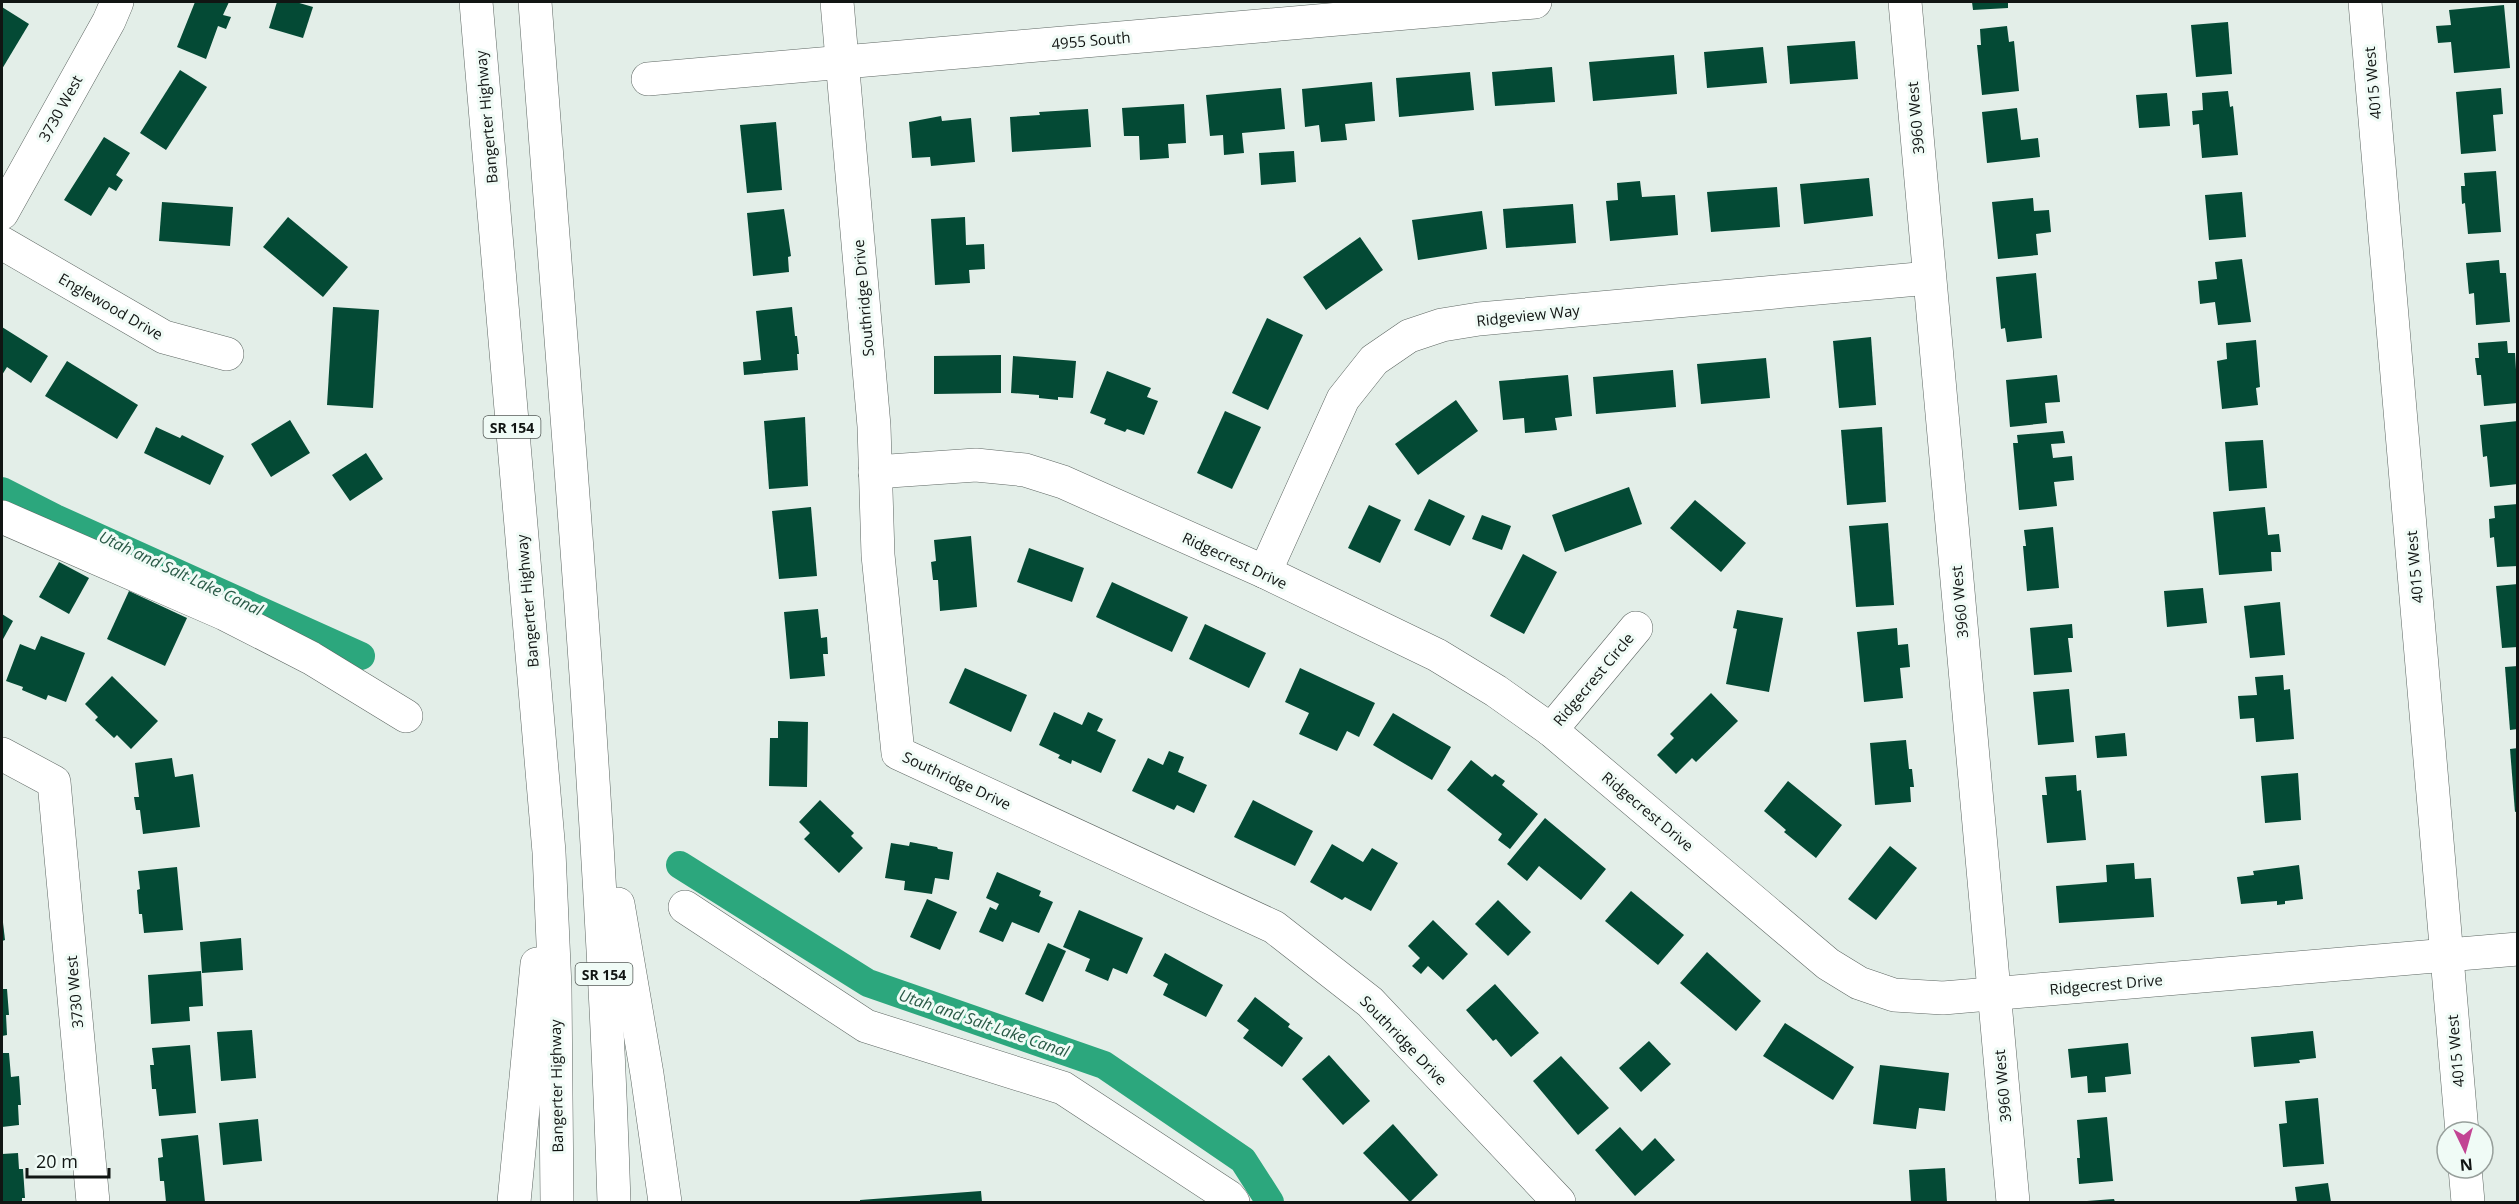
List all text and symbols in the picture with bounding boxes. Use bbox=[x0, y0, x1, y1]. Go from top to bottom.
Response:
street label: 4955 South bbox=[1051, 27, 1131, 53]
street label: 4015 West bbox=[2359, 46, 2385, 120]
street label: Bangerter Highway bbox=[470, 49, 502, 184]
street label: 3730 West bbox=[34, 71, 86, 145]
street label: 3960 West bbox=[1902, 81, 1928, 155]
street label: Southridge Drive bbox=[848, 239, 878, 357]
street label: Englewood Drive bbox=[55, 268, 167, 344]
street label: Ridgeview Way bbox=[1475, 300, 1581, 330]
road number: SR 154 bbox=[484, 416, 540, 438]
water label: Utah and Salt Lake Canal bbox=[96, 525, 267, 621]
street label: Ridgecrest Drive bbox=[1179, 527, 1291, 593]
street label: 4015 West bbox=[2401, 530, 2427, 604]
street label: Bangerter Highway bbox=[511, 533, 543, 668]
street label: 3960 West bbox=[1946, 565, 1972, 639]
street label: Ridgecrest Circle bbox=[1548, 628, 1638, 730]
street label: Southridge Drive bbox=[900, 746, 1014, 814]
street label: Ridgecrest Drive bbox=[1598, 767, 1698, 855]
street label: 3730 West bbox=[61, 955, 87, 1029]
road number: SR 154 bbox=[576, 963, 632, 985]
street label: Ridgecrest Drive bbox=[2049, 969, 2163, 999]
water label: Utah and Salt Lake Canal bbox=[896, 984, 1073, 1063]
street label: Southridge Drive bbox=[1356, 991, 1452, 1089]
street label: 4015 West bbox=[2442, 1014, 2468, 1088]
street label: Bangerter Highway bbox=[545, 1019, 567, 1153]
street label: 3960 West bbox=[1989, 1049, 2015, 1123]
north arrow bbox=[2435, 1120, 2495, 1180]
scale bar bbox=[27, 1141, 110, 1179]
text: 20 m bbox=[36, 1149, 78, 1173]
text: N bbox=[2459, 1153, 2474, 1176]

